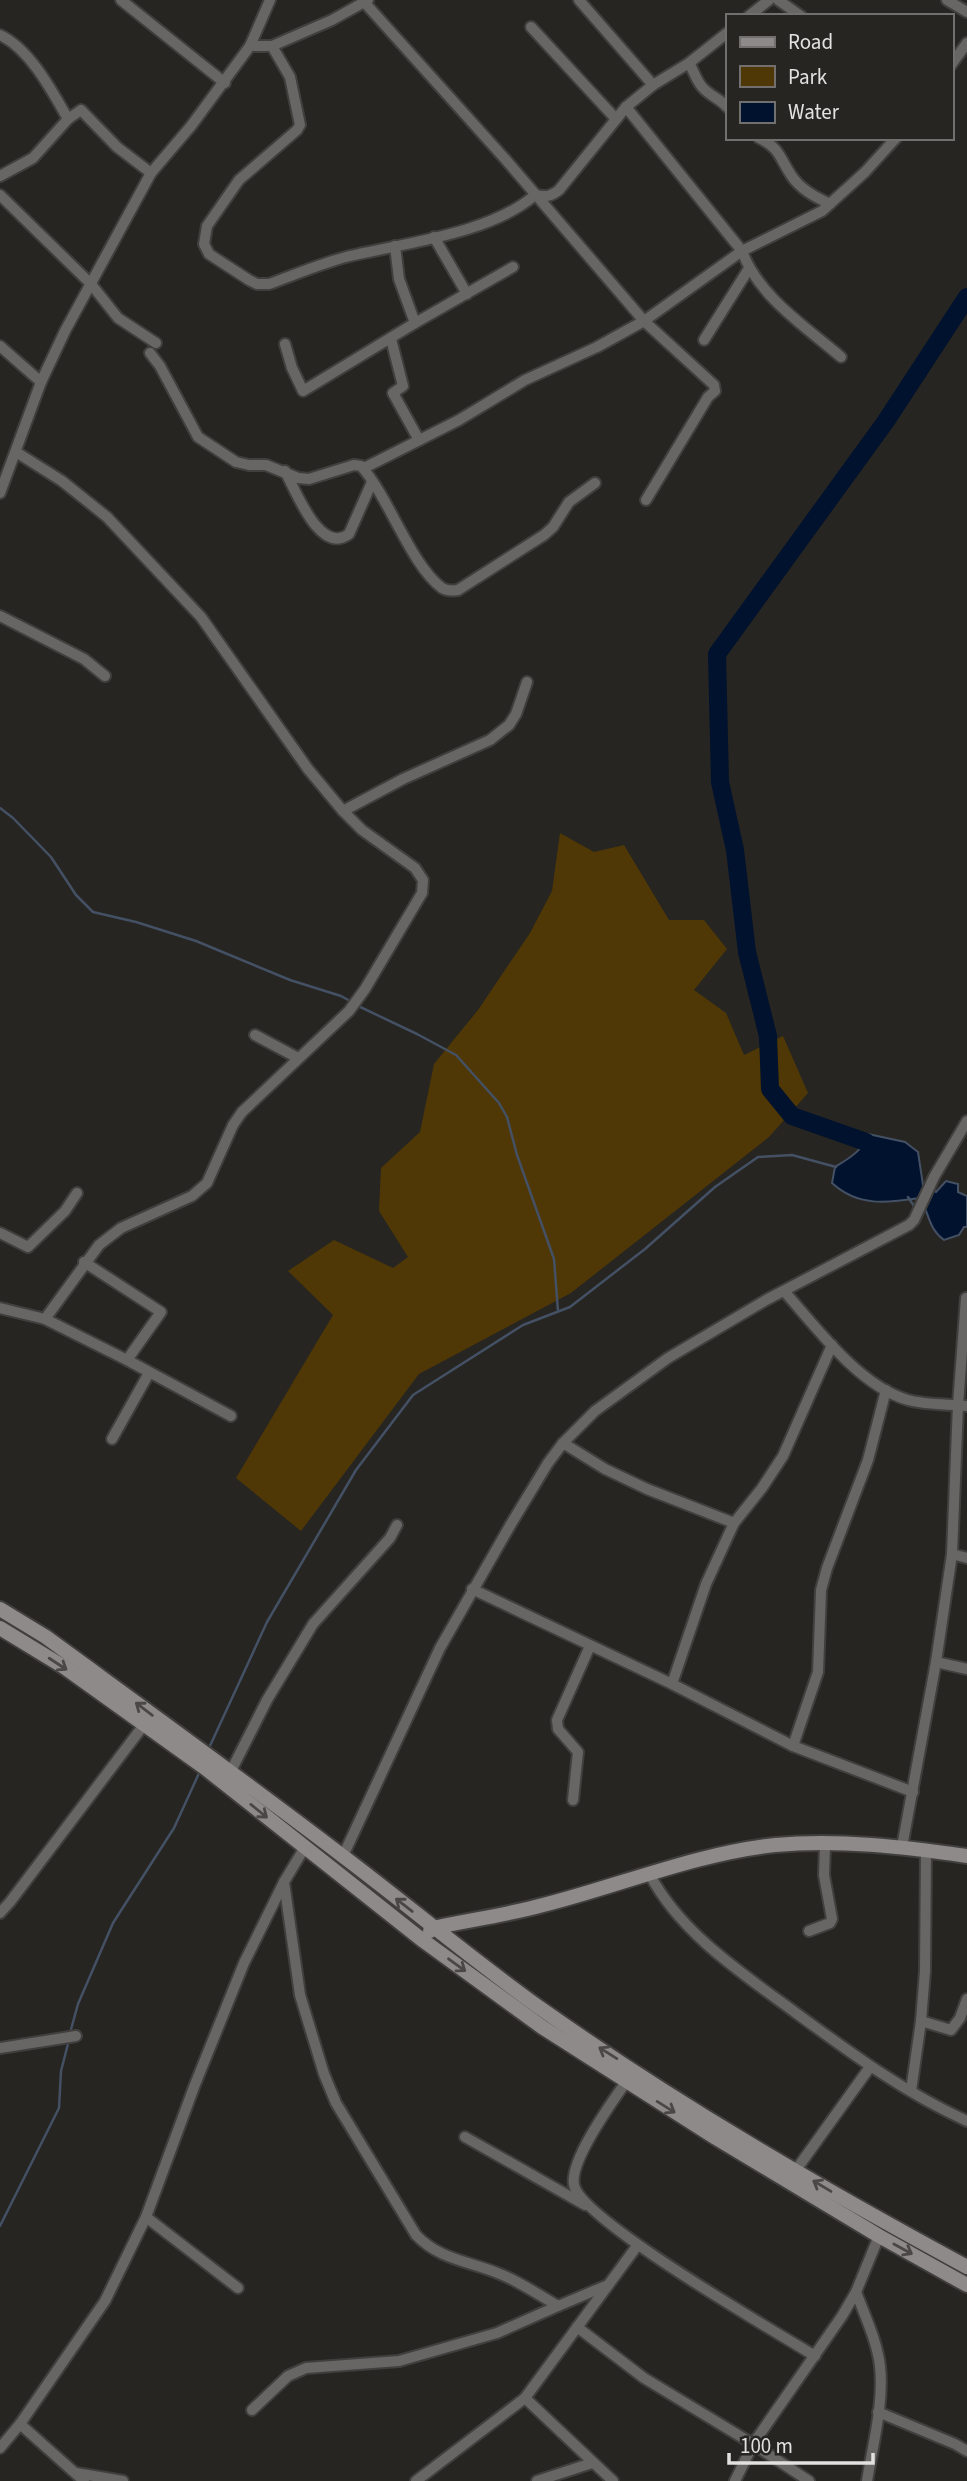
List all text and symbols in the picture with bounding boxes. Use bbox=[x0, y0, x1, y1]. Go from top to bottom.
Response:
legend bbox=[726, 14, 953, 140]
text: Road bbox=[788, 27, 833, 57]
text: Park bbox=[788, 62, 828, 92]
text: Water bbox=[788, 97, 840, 127]
one-way arrow bbox=[48, 1656, 67, 1671]
one-way arrow bbox=[135, 1702, 154, 1717]
one-way arrow bbox=[249, 1803, 267, 1818]
one-way arrow bbox=[396, 1897, 414, 1913]
one-way arrow bbox=[448, 1958, 466, 1973]
one-way arrow bbox=[599, 2046, 618, 2060]
one-way arrow bbox=[655, 2100, 675, 2114]
one-way arrow bbox=[813, 2179, 833, 2193]
one-way arrow bbox=[892, 2243, 913, 2256]
scale bar bbox=[729, 2422, 872, 2466]
text: 100 m bbox=[740, 2431, 793, 2461]

